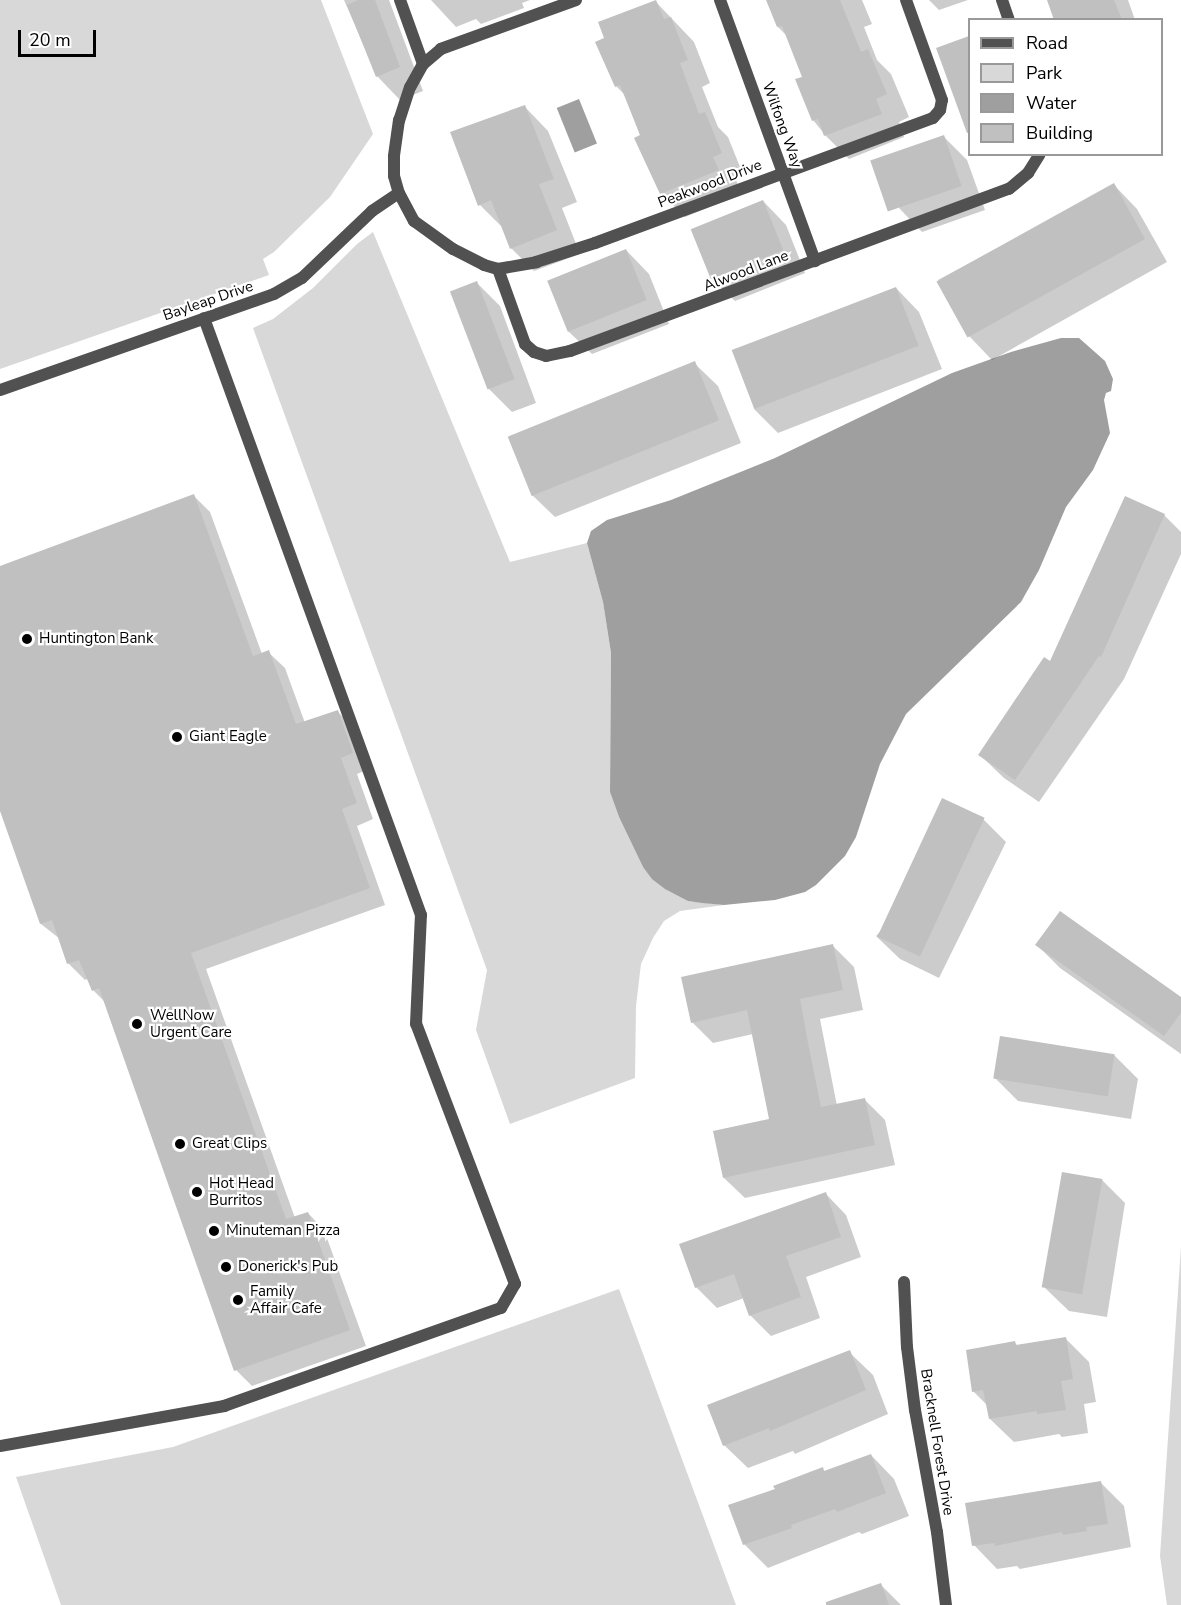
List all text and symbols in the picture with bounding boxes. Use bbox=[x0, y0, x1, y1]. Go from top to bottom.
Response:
scale bar bbox=[21, 18, 99, 56]
legend bbox=[968, 18, 1163, 156]
text: 20 m bbox=[29, 28, 71, 52]
text: Road bbox=[1026, 31, 1068, 55]
text: Park bbox=[1026, 61, 1062, 85]
street label: Wilfong Way bbox=[758, 80, 806, 170]
text: Water bbox=[1026, 91, 1077, 115]
text: Building bbox=[1026, 121, 1093, 145]
street label: Peakwood Drive bbox=[656, 156, 764, 212]
street label: Alwood Lane bbox=[701, 247, 791, 295]
street label: Bayleap Drive bbox=[161, 277, 255, 325]
place label: Huntington Bank bbox=[39, 630, 153, 648]
marker: Huntington Bank bbox=[20, 632, 34, 646]
place label: Giant Eagle bbox=[189, 728, 267, 746]
marker: Giant Eagle bbox=[170, 730, 184, 744]
place label: WellNow Urgent Care bbox=[150, 1006, 232, 1041]
marker: WellNow Urgent Care bbox=[128, 1015, 146, 1033]
place label: Great Clips bbox=[192, 1135, 267, 1153]
marker: Great Clips bbox=[173, 1137, 187, 1151]
place label: Hot Head Burritos bbox=[209, 1174, 274, 1209]
marker: Hot Head Burritos bbox=[190, 1185, 204, 1199]
place label: Minuteman Pizza bbox=[226, 1222, 340, 1240]
marker: Minuteman Pizza bbox=[207, 1224, 221, 1238]
place label: Donerick's Pub bbox=[238, 1258, 338, 1276]
marker: Donerick's Pub bbox=[219, 1260, 233, 1274]
place label: Family Affair Cafe bbox=[250, 1282, 322, 1317]
marker: Family Affair Cafe bbox=[231, 1293, 245, 1307]
street label: Bracknell Forest Drive bbox=[917, 1367, 957, 1517]

